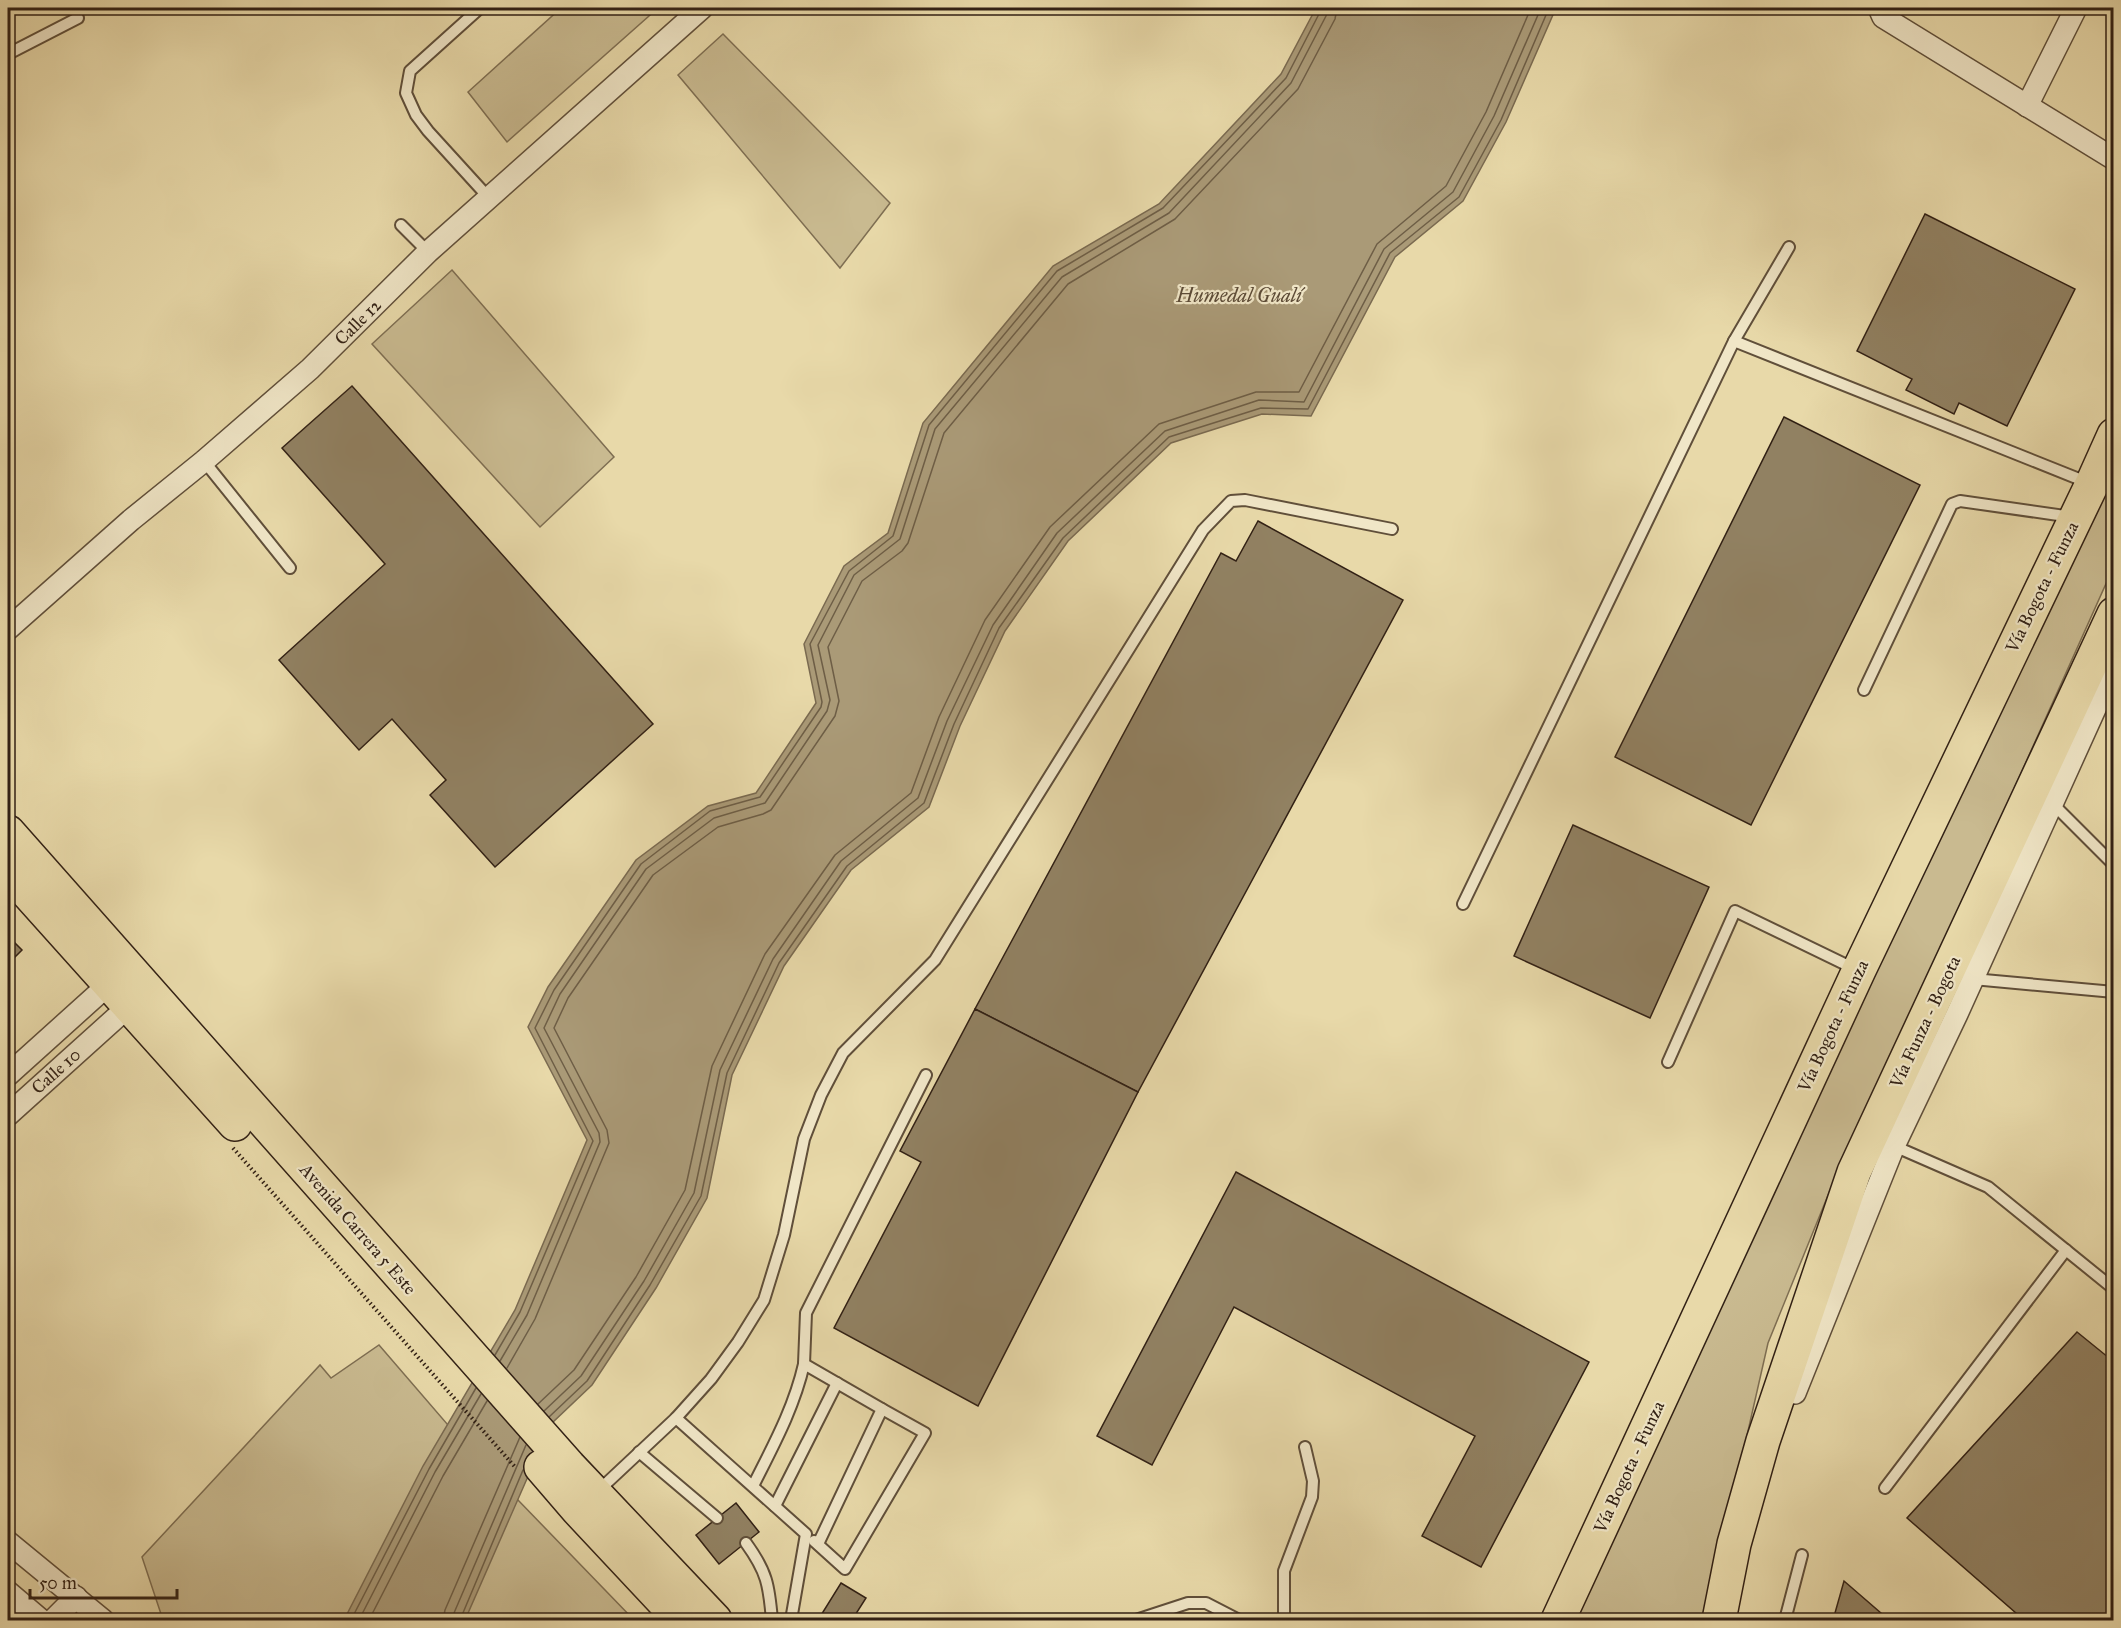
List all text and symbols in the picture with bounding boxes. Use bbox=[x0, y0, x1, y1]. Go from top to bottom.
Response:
water label: Humedal Gualí bbox=[1175, 283, 1306, 307]
street label: Calle 12 bbox=[330, 294, 386, 350]
street label: Vía Bogota - Funza bbox=[2000, 518, 2084, 657]
street label: Vía Funza - Bogota bbox=[1884, 952, 1966, 1093]
street label: Vía Bogota - Funza bbox=[1792, 956, 1874, 1097]
street label: Calle 10 bbox=[27, 1043, 85, 1099]
street label: Avenida Carrera 5 Este bbox=[294, 1158, 421, 1299]
street label: Vía Bogota - Funza bbox=[1588, 1397, 1670, 1538]
scale bar bbox=[30, 1562, 177, 1600]
text: 50 m bbox=[39, 1572, 77, 1594]

